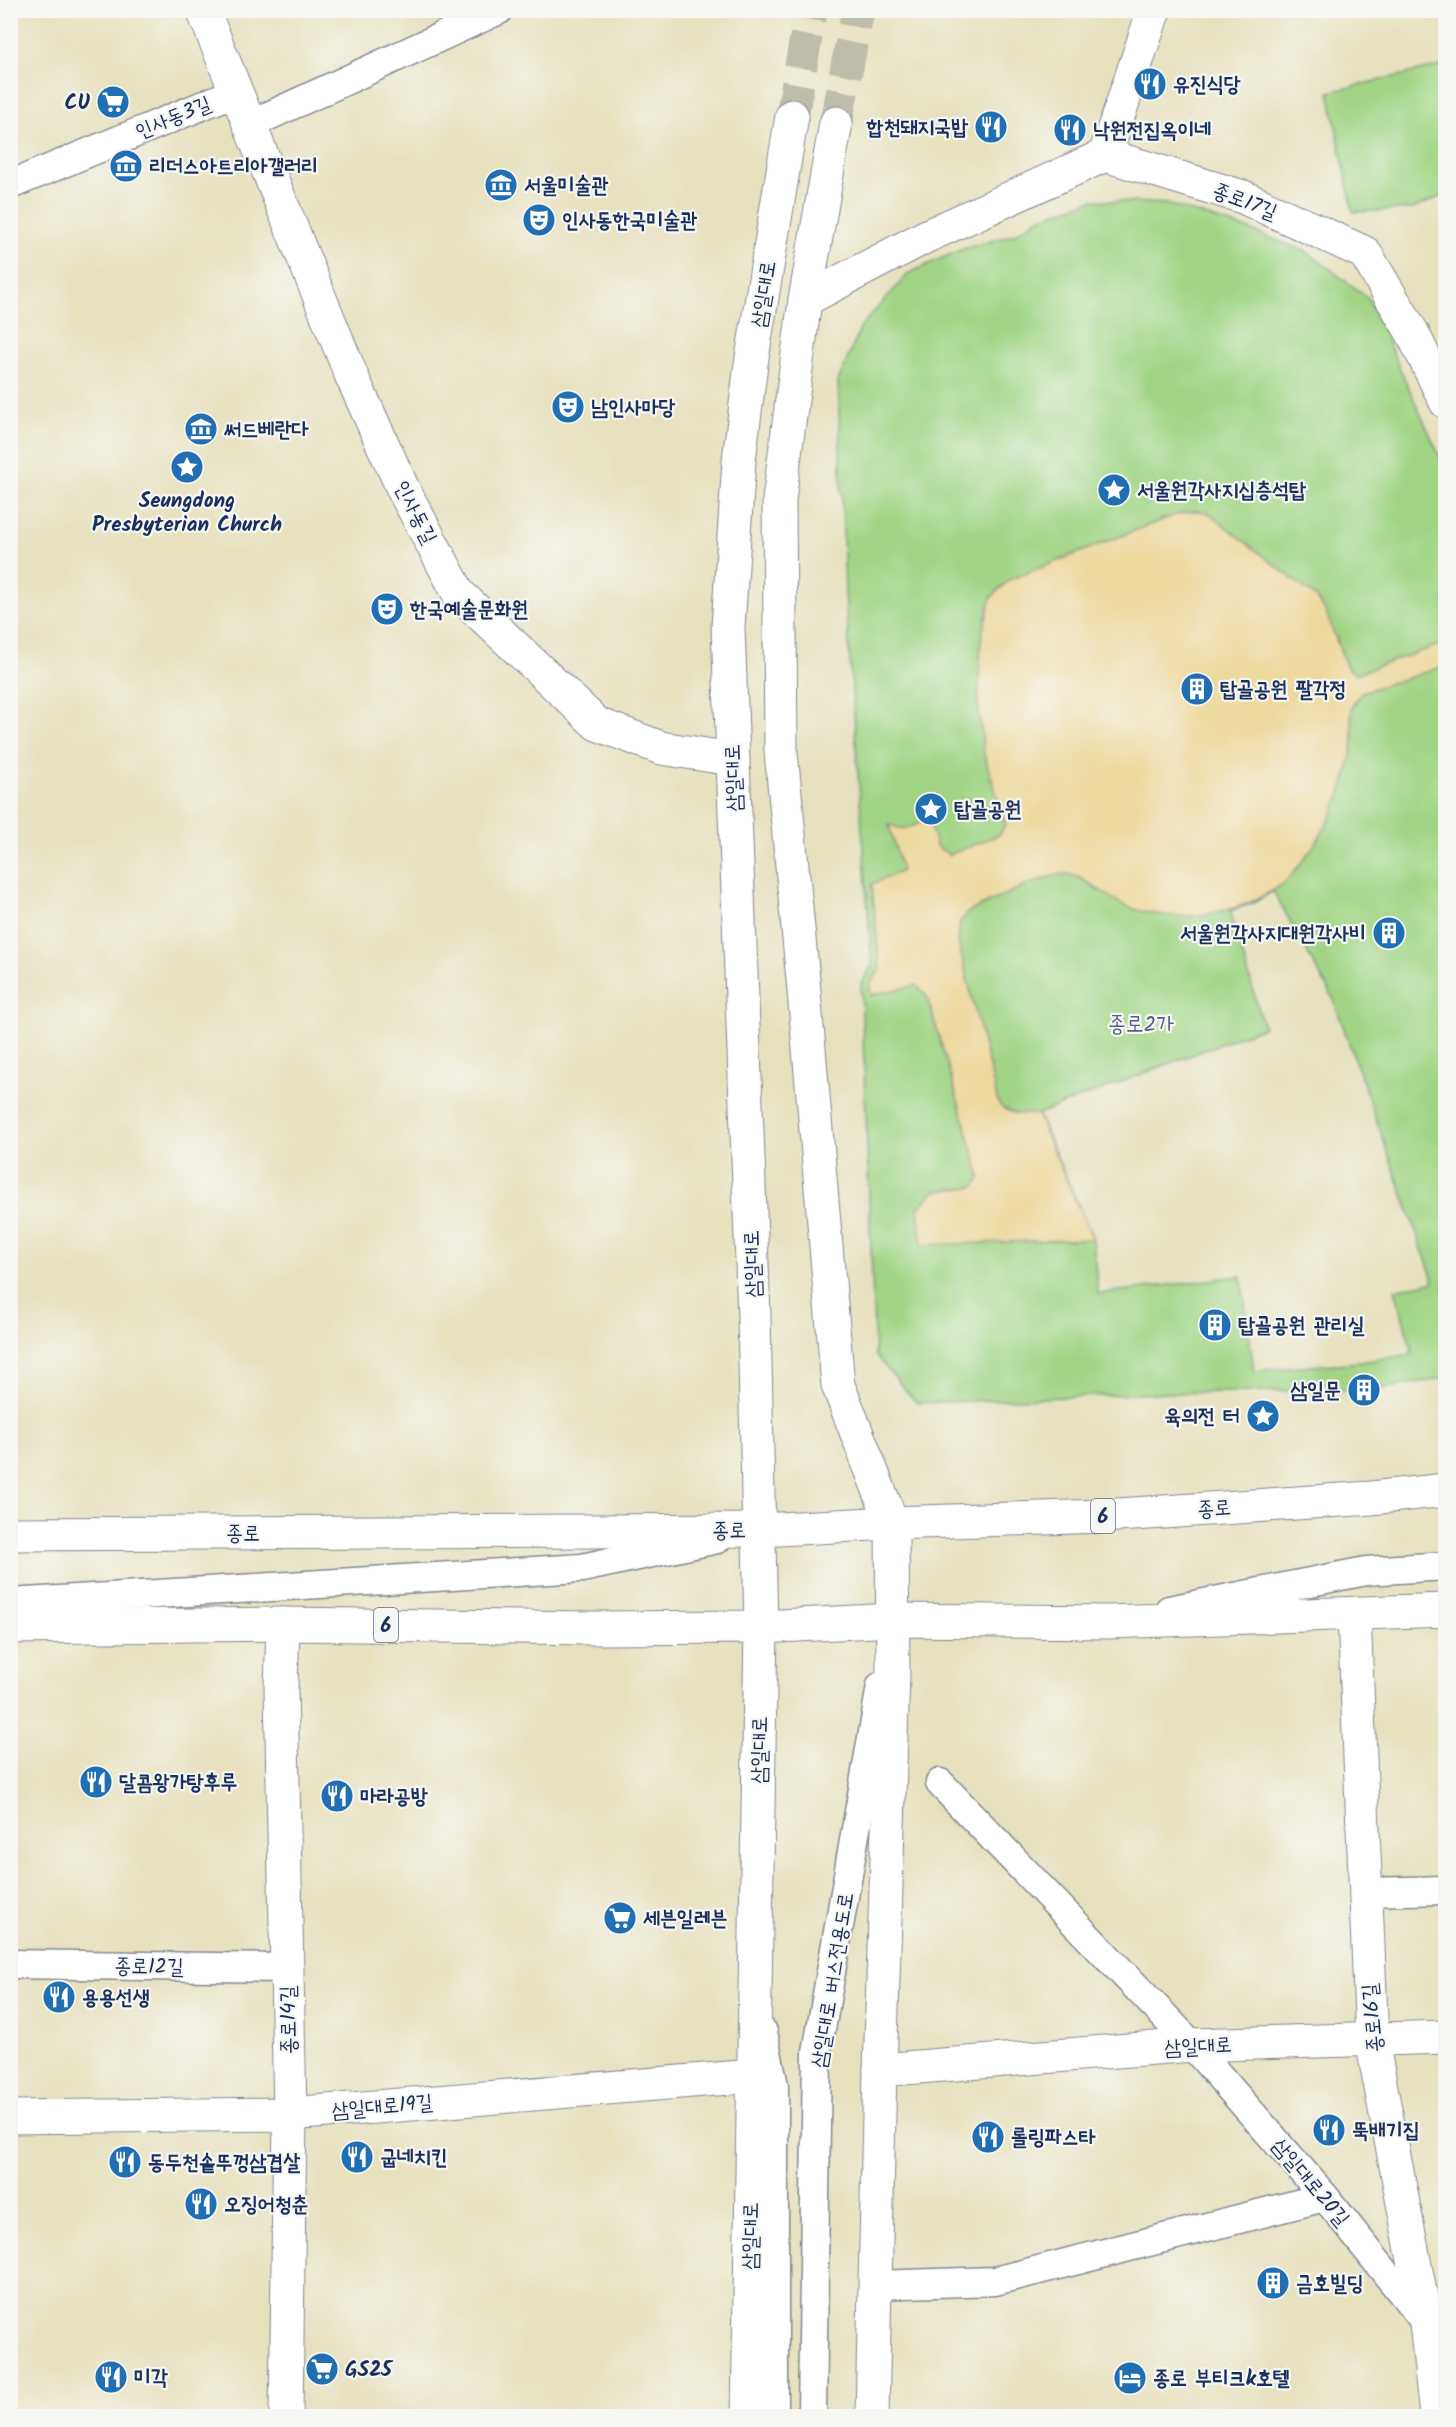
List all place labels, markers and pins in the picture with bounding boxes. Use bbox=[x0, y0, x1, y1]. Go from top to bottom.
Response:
restaurant icon: 유진식당 bbox=[1132, 66, 1168, 102]
place label: 유진식당 bbox=[1173, 69, 1241, 102]
supermarket icon: CU bbox=[95, 84, 131, 120]
place label: CU bbox=[65, 87, 91, 120]
restaurant icon: 합천돼지국밥 bbox=[973, 109, 1009, 145]
place label: 합천돼지국밥 bbox=[866, 112, 969, 145]
restaurant icon: 낙원전집옥이네 bbox=[1052, 112, 1088, 148]
place label: 낙원전집옥이네 bbox=[1093, 115, 1211, 148]
museum icon: 리더스아트리아갤러리 bbox=[108, 148, 144, 184]
place label: 리더스아트리아갤러리 bbox=[149, 151, 318, 184]
museum icon: 서울미술관 bbox=[483, 167, 519, 203]
place label: 서울미술관 bbox=[524, 170, 609, 203]
theatre icon: 인사동한국미술관 bbox=[521, 202, 557, 238]
place label: 인사동한국미술관 bbox=[562, 205, 697, 238]
theatre icon: 남인사마당 bbox=[550, 389, 586, 425]
place label: 남인사마당 bbox=[591, 392, 676, 425]
museum icon: 써드베란다 bbox=[183, 411, 219, 447]
place label: 써드베란다 bbox=[223, 414, 309, 447]
place icon: Seungdong Presbyterian Church bbox=[169, 449, 205, 485]
place icon: 서울원각사지십층석탑 bbox=[1096, 472, 1132, 508]
place label: 서울원각사지십층석탑 bbox=[1137, 475, 1307, 508]
place label: Seungdong Presbyterian Church bbox=[92, 485, 282, 542]
theatre icon: 한국예술문화원 bbox=[369, 591, 405, 627]
place label: 한국예술문화원 bbox=[409, 594, 528, 627]
building icon: 탑골공원 팔각정 bbox=[1179, 671, 1215, 707]
place label: 탑골공원 팔각정 bbox=[1220, 674, 1346, 707]
place icon: 탑골공원 bbox=[913, 791, 949, 827]
place label: 탑골공원 bbox=[954, 794, 1022, 827]
building icon: 서울원각사지대원각사비 bbox=[1371, 915, 1407, 951]
place label: 서울원각사지대원각사비 bbox=[1180, 918, 1366, 951]
building icon: 탑골공원 관리실 bbox=[1197, 1307, 1233, 1343]
place label: 탑골공원 관리실 bbox=[1238, 1310, 1364, 1343]
building icon: 삼일문 bbox=[1346, 1372, 1382, 1408]
place label: 삼일문 bbox=[1290, 1375, 1341, 1408]
place icon: 육의전 터 bbox=[1245, 1398, 1281, 1434]
place label: 육의전 터 bbox=[1164, 1401, 1240, 1434]
restaurant icon: 달콤왕가탕후루 bbox=[78, 1764, 114, 1800]
place label: 달콤왕가탕후루 bbox=[119, 1767, 237, 1800]
restaurant icon: 마라공방 bbox=[319, 1778, 355, 1814]
place label: 마라공방 bbox=[360, 1781, 429, 1814]
supermarket icon: 세븐일레븐 bbox=[602, 1900, 638, 1936]
place label: 세븐일레븐 bbox=[643, 1903, 728, 1936]
restaurant icon: 용용선생 bbox=[41, 1979, 77, 2015]
place label: 용용선생 bbox=[82, 1982, 150, 2015]
restaurant icon: 뚝배기집 bbox=[1311, 2112, 1347, 2148]
place label: 뚝배기집 bbox=[1352, 2115, 1420, 2148]
restaurant icon: 롤링파스타 bbox=[970, 2119, 1006, 2155]
place label: 롤링파스타 bbox=[1011, 2122, 1096, 2155]
restaurant icon: 굽네치킨 bbox=[339, 2139, 375, 2175]
place label: 굽네치킨 bbox=[380, 2142, 448, 2175]
restaurant icon: 동두천솥뚜껑삼겹살 bbox=[107, 2144, 143, 2180]
place label: 동두천솥뚜껑삼겹살 bbox=[148, 2147, 300, 2180]
restaurant icon: 오징어청춘 bbox=[183, 2186, 219, 2222]
place label: 오징어청춘 bbox=[224, 2189, 309, 2222]
building icon: 금호빌딩 bbox=[1255, 2265, 1291, 2301]
place label: 금호빌딩 bbox=[1296, 2268, 1364, 2301]
supermarket icon: GS25 bbox=[304, 2351, 340, 2387]
place label: GS25 bbox=[345, 2354, 394, 2387]
restaurant icon: 미각 bbox=[93, 2359, 129, 2395]
hotel icon: 종로 부티크k호텔 bbox=[1112, 2360, 1148, 2396]
place label: 미각 bbox=[134, 2362, 168, 2395]
place label: 종로 부티크k호텔 bbox=[1153, 2363, 1290, 2396]

